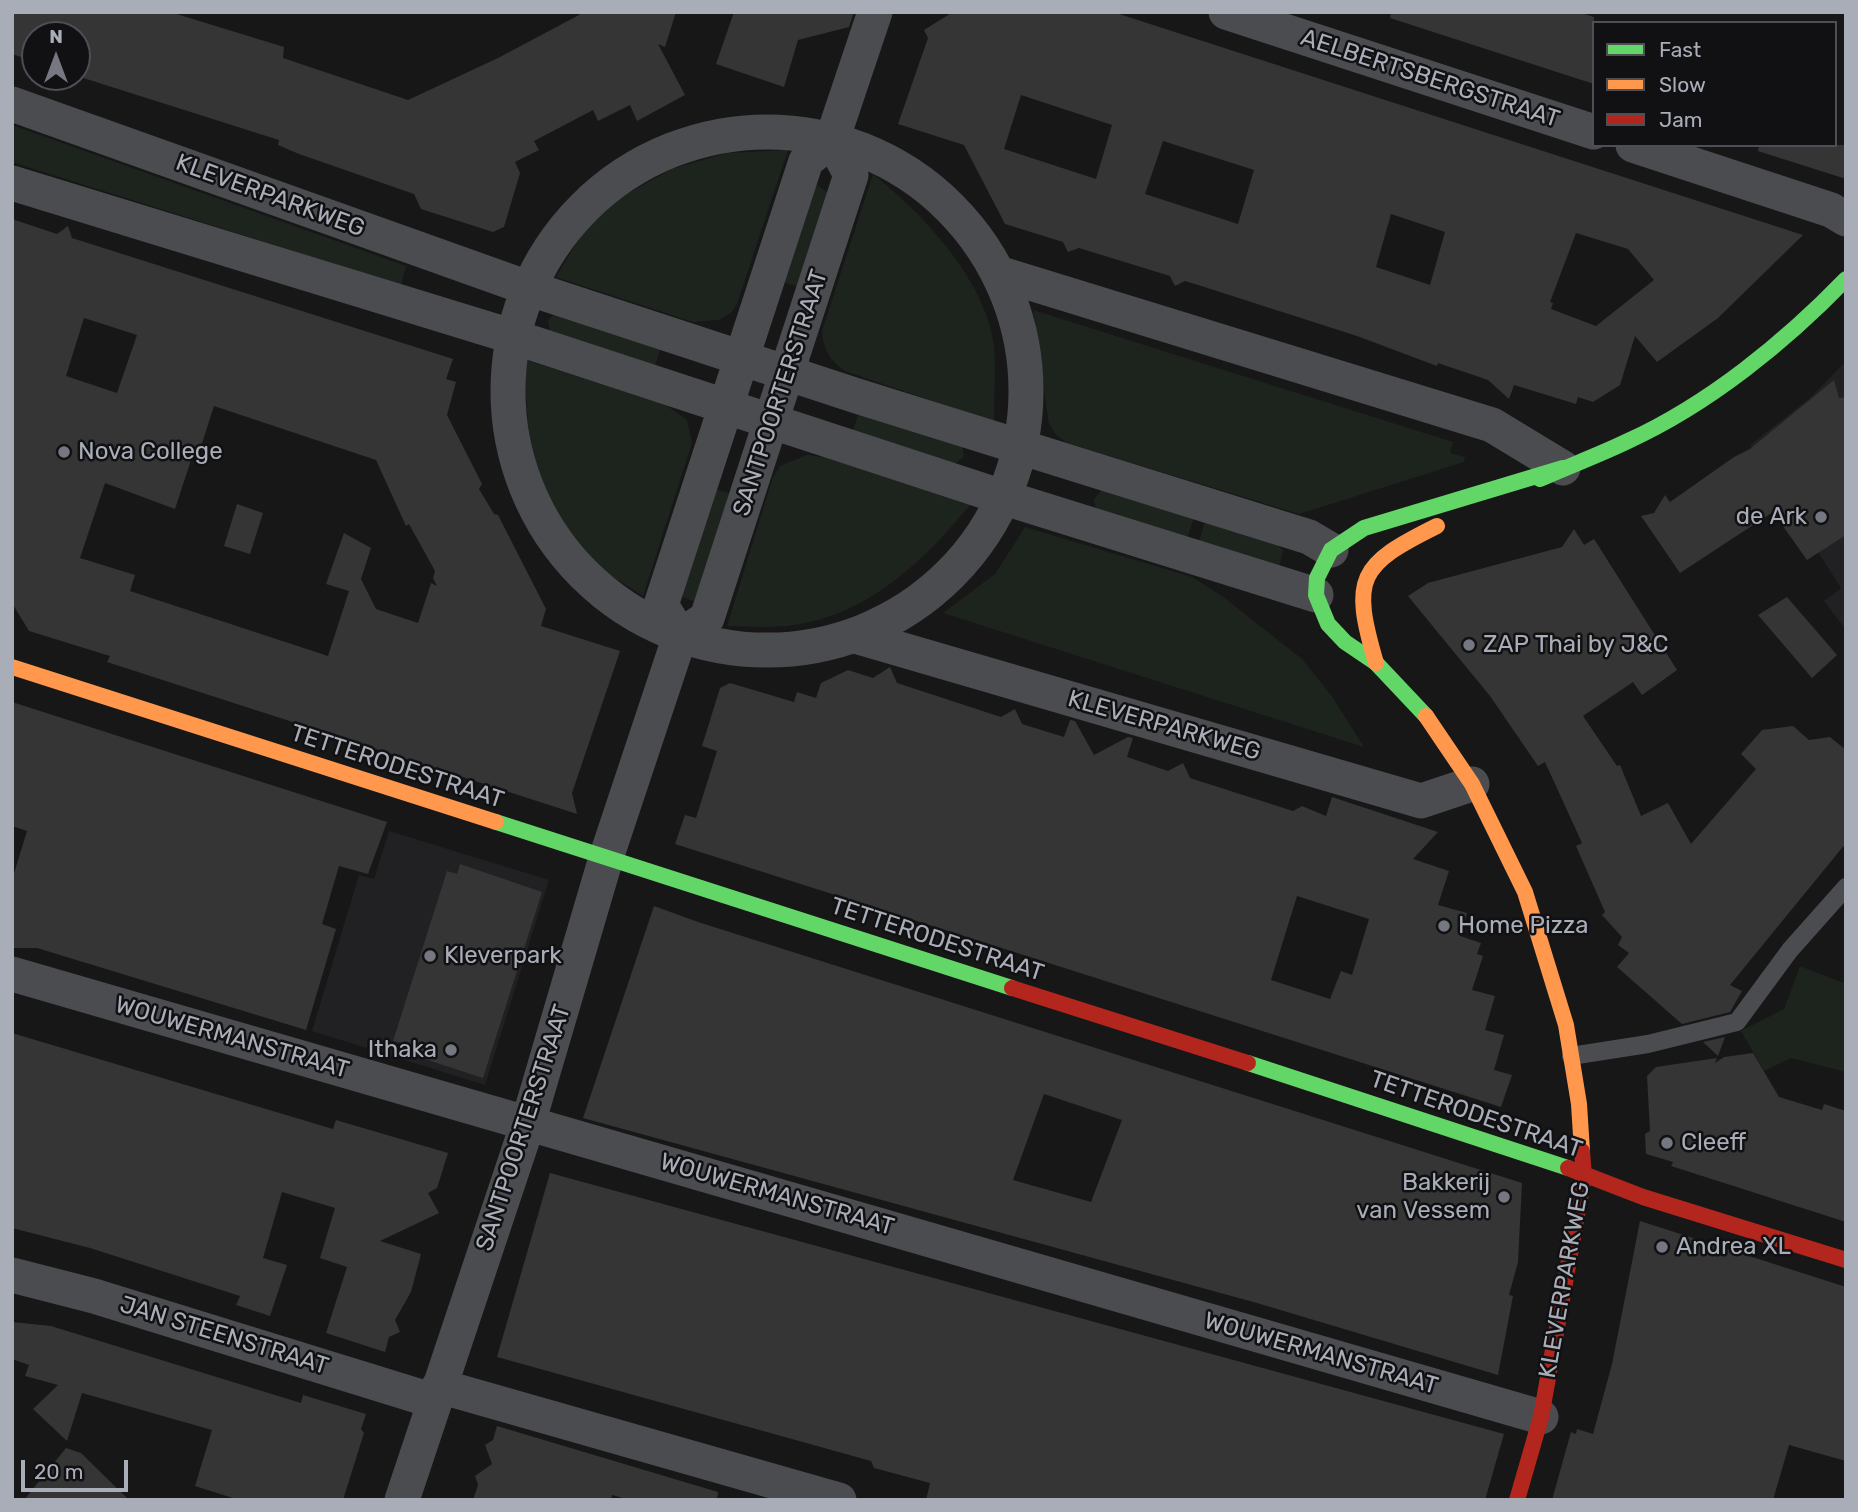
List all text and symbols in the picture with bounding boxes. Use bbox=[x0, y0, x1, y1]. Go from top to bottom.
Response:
north arrow bbox=[21, 21, 91, 91]
legend bbox=[1592, 21, 1837, 147]
street label: AELBERTSBERGSTRAAT bbox=[1297, 24, 1563, 134]
text: N bbox=[49, 25, 63, 48]
text: Fast bbox=[1659, 37, 1701, 62]
text: Slow bbox=[1659, 72, 1706, 97]
text: Jam bbox=[1659, 107, 1703, 132]
street label: KLEVERPARKWEG bbox=[172, 148, 368, 244]
street label: SANTPOORTERSTRAAT bbox=[728, 266, 834, 520]
place label: Nova College bbox=[78, 438, 223, 466]
marker: Nova College bbox=[56, 444, 72, 460]
place label: de Ark bbox=[1736, 503, 1807, 531]
marker: de Ark bbox=[1813, 509, 1829, 525]
place label: ZAP Thai by J&C bbox=[1483, 631, 1669, 659]
marker: ZAP Thai by J&C bbox=[1461, 637, 1477, 653]
street label: KLEVERPARKWEG bbox=[1064, 685, 1264, 767]
street label: TETTERODESTRAAT bbox=[287, 719, 507, 815]
street label: TETTERODESTRAAT bbox=[827, 892, 1047, 988]
place label: Home Pizza bbox=[1458, 912, 1588, 940]
marker: Home Pizza bbox=[1436, 918, 1452, 934]
place label: Kleverpark bbox=[444, 942, 562, 970]
marker: Kleverpark bbox=[422, 948, 438, 964]
street label: WOUWERMANSTRAAT bbox=[112, 991, 352, 1085]
street label: SANTPOORTERSTRAAT bbox=[471, 1001, 577, 1255]
place label: Ithaka bbox=[368, 1036, 437, 1064]
marker: Ithaka bbox=[443, 1042, 459, 1058]
street label: TETTERODESTRAAT bbox=[1366, 1065, 1586, 1165]
place label: Cleeff bbox=[1681, 1129, 1746, 1157]
marker: Cleeff bbox=[1659, 1135, 1675, 1151]
street label: WOUWERMANSTRAAT bbox=[657, 1148, 897, 1242]
place label: Bakkerij van Vessem bbox=[1356, 1169, 1490, 1225]
street label: KLEVERPARKWEG bbox=[1534, 1180, 1596, 1380]
marker: Bakkerij van Vessem bbox=[1496, 1189, 1512, 1205]
place label: Andrea XL bbox=[1676, 1233, 1791, 1261]
marker: Andrea XL bbox=[1654, 1239, 1670, 1255]
street label: JAN STEENSTRAAT bbox=[116, 1291, 332, 1381]
street label: WOUWERMANSTRAAT bbox=[1201, 1307, 1441, 1401]
scale bar bbox=[24, 1446, 131, 1490]
text: 20 m bbox=[34, 1459, 83, 1484]

